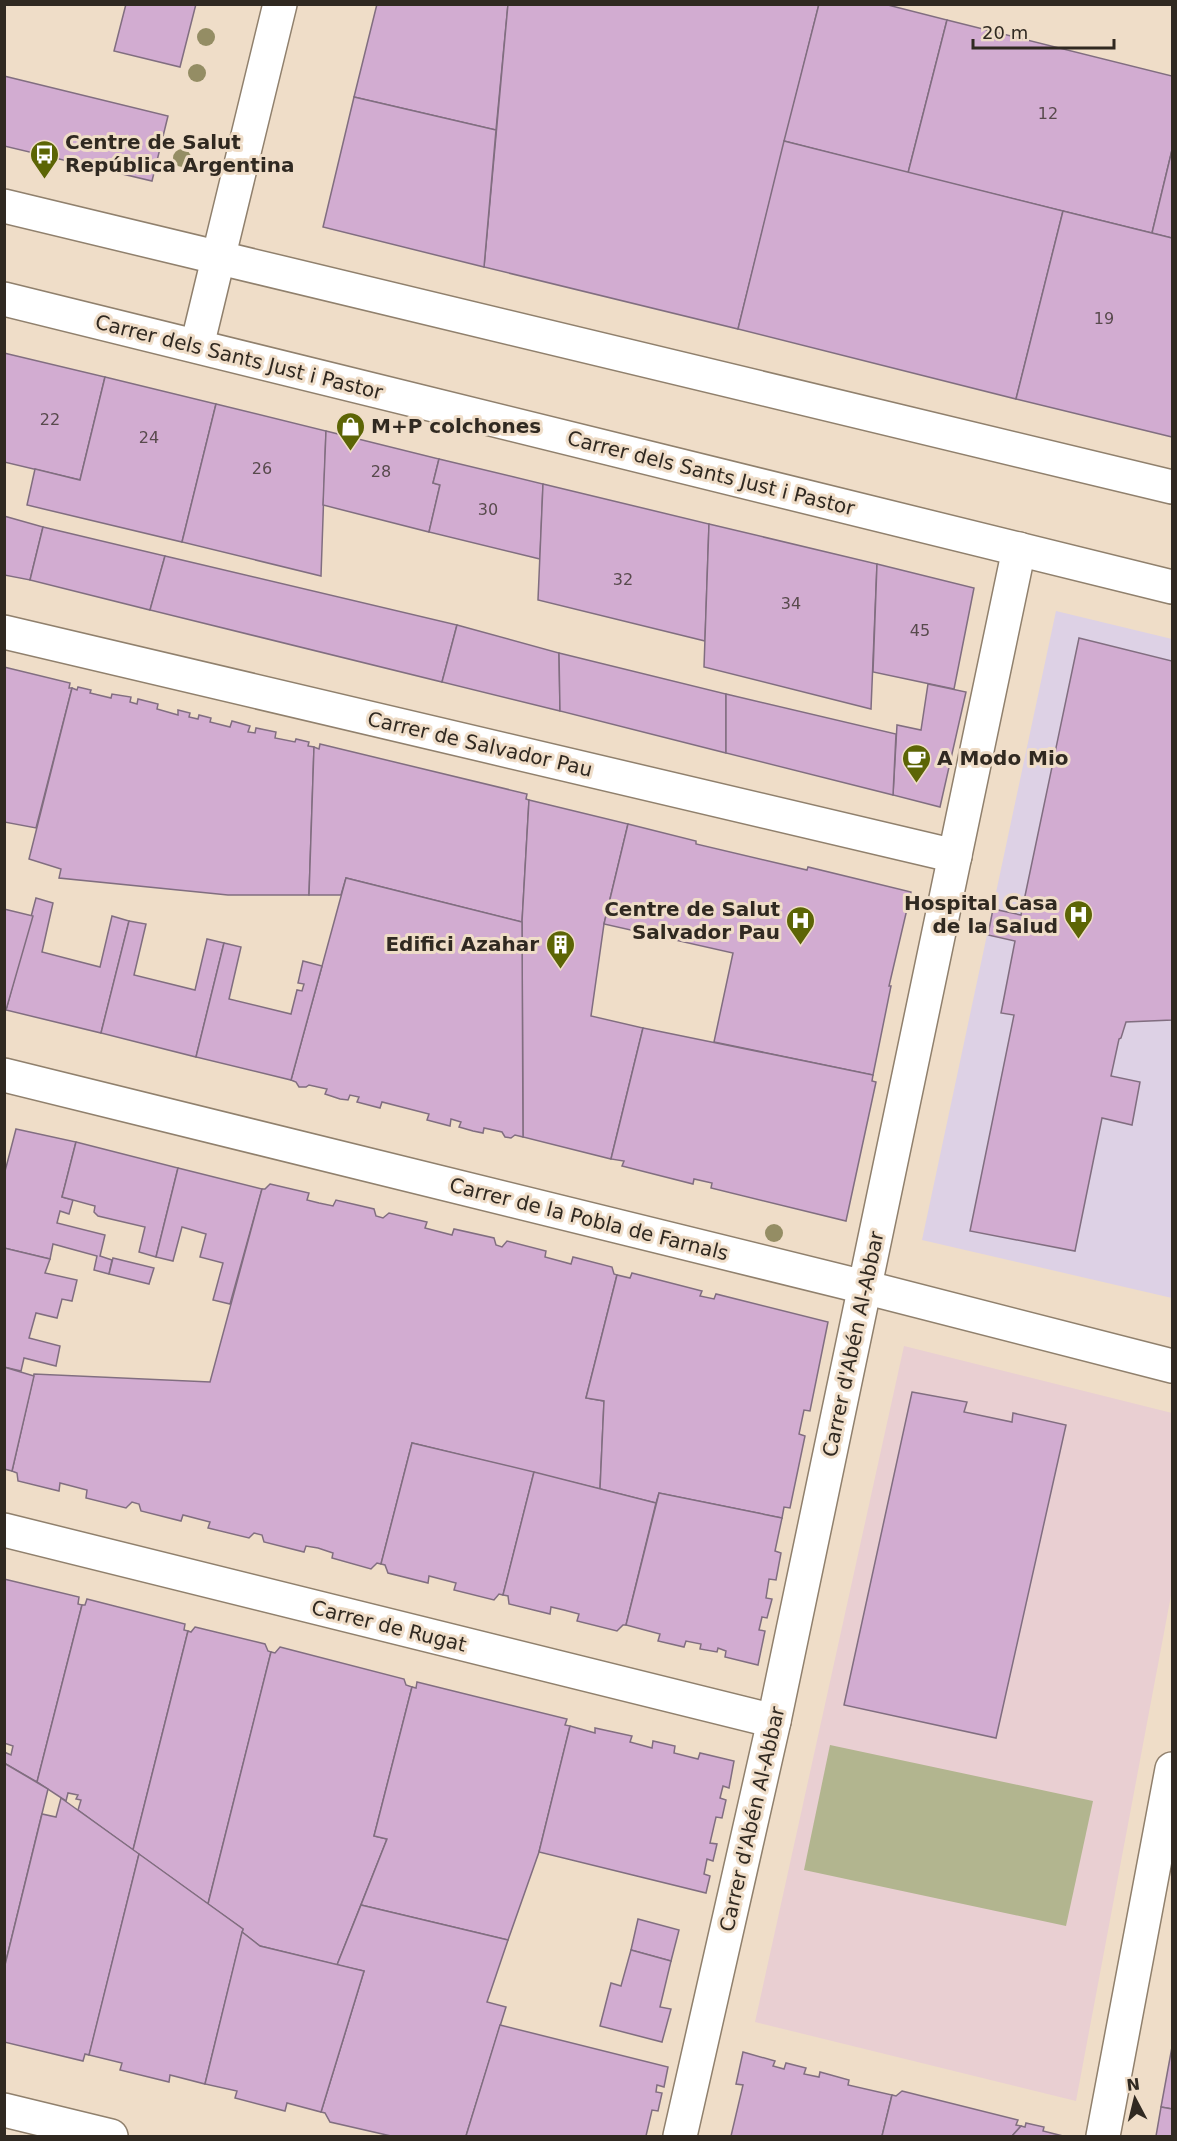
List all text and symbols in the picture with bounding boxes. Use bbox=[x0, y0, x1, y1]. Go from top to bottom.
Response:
scale bar bbox=[973, 12, 1114, 50]
text: 20 m bbox=[982, 22, 1028, 43]
house number: 12 bbox=[1038, 104, 1058, 123]
place label: Centre de Salut República Argentina bbox=[65, 130, 294, 177]
bus stop icon: Centre de Salut República Argentina bbox=[28, 138, 60, 180]
house number: 19 bbox=[1094, 309, 1114, 328]
street label: Carrer dels Sants Just i Pastor bbox=[93, 310, 386, 405]
house number: 22 bbox=[40, 410, 60, 429]
shop icon: M+P colchones bbox=[334, 410, 366, 452]
place label: M+P colchones bbox=[371, 414, 541, 438]
street label: Carrer dels Sants Just i Pastor bbox=[565, 426, 858, 521]
house number: 24 bbox=[139, 428, 159, 447]
house number: 26 bbox=[252, 459, 272, 478]
house number: 28 bbox=[371, 462, 391, 481]
house number: 30 bbox=[478, 500, 498, 519]
house number: 32 bbox=[613, 570, 633, 589]
house number: 34 bbox=[781, 594, 801, 613]
house number: 45 bbox=[910, 621, 930, 640]
street label: Carrer de Salvador Pau bbox=[365, 706, 595, 782]
cafe icon: A Modo Mio bbox=[900, 742, 932, 784]
place label: A Modo Mio bbox=[937, 746, 1069, 770]
place label: Hospital Casa de la Salud bbox=[904, 891, 1058, 938]
place label: Centre de Salut Salvador Pau bbox=[604, 897, 780, 944]
hospital icon: Hospital Casa de la Salud bbox=[1063, 898, 1095, 940]
hospital icon: Centre de Salut Salvador Pau bbox=[785, 904, 817, 946]
building icon: Edifici Azahar bbox=[544, 928, 576, 970]
place label: Edifici Azahar bbox=[385, 932, 539, 956]
street label: Carrer de la Pobla de Farnals bbox=[447, 1173, 731, 1265]
street label: Carrer d'Abén Al-Abbar bbox=[817, 1228, 889, 1459]
street label: Carrer de Rugat bbox=[309, 1595, 469, 1657]
street label: Carrer d'Abén Al-Abbar bbox=[714, 1703, 790, 1934]
north arrow bbox=[1105, 2069, 1165, 2129]
text: N bbox=[1125, 2074, 1141, 2095]

